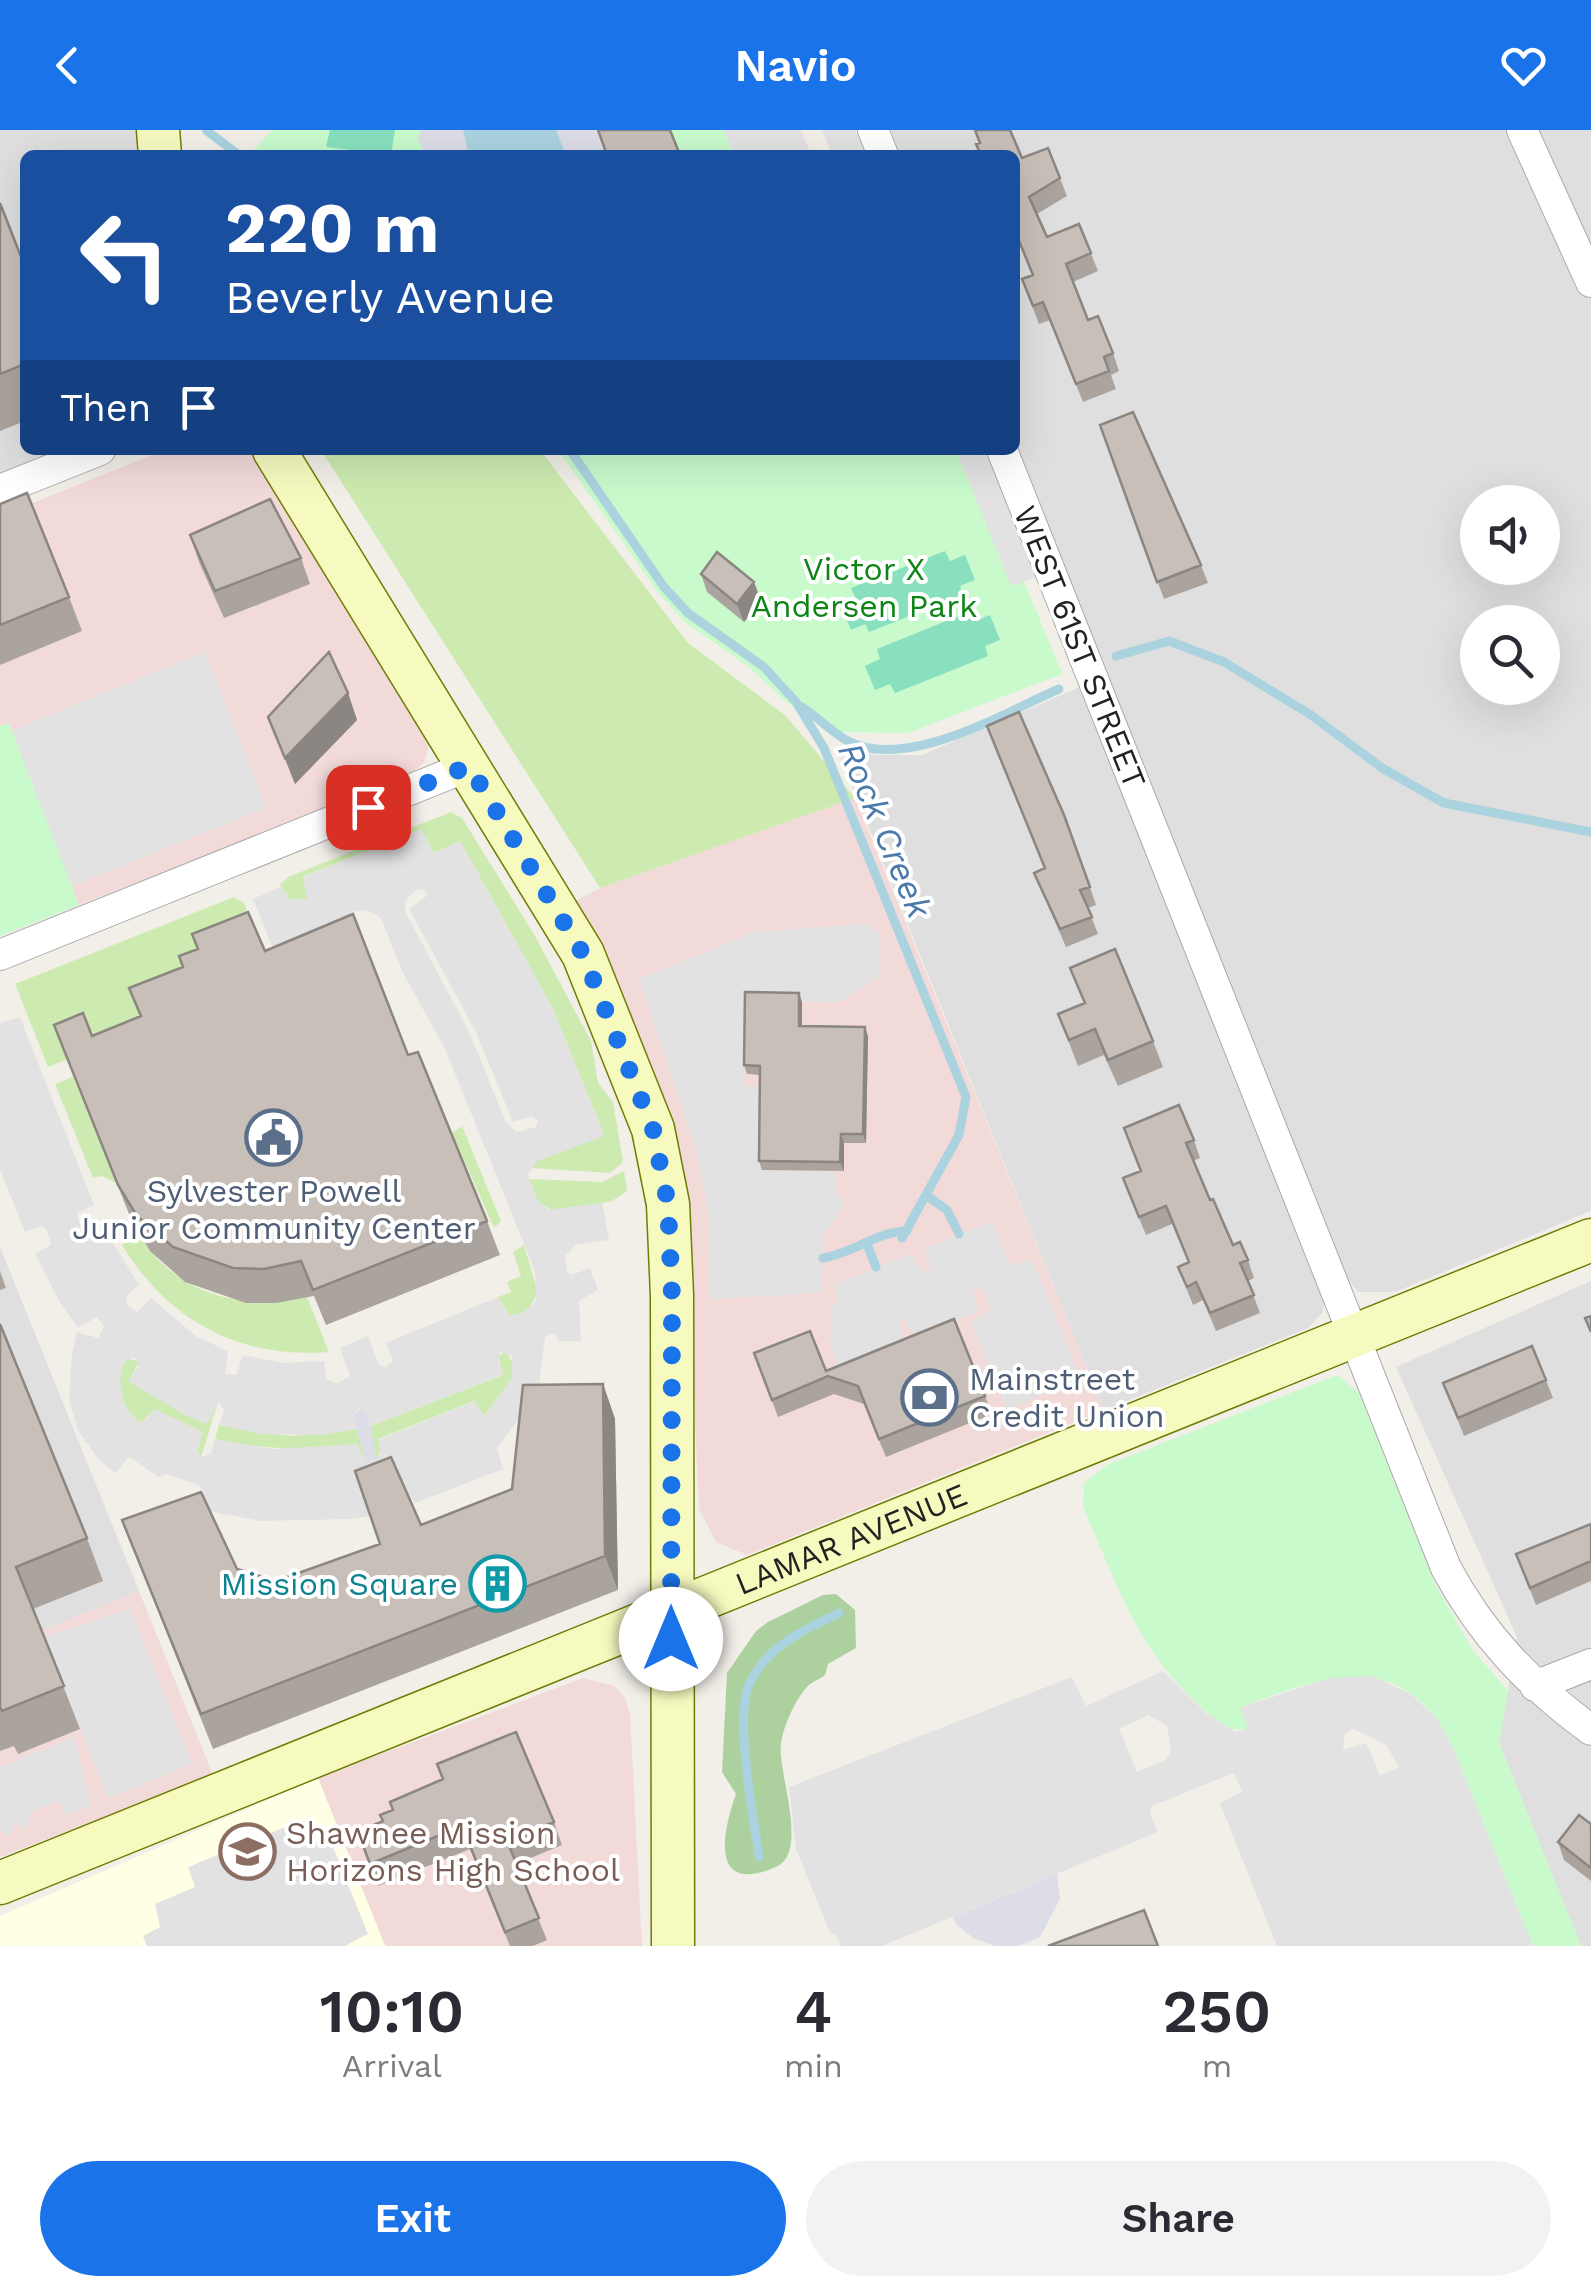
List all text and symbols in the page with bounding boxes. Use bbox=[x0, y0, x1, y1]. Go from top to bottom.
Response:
icon: back bbox=[40, 38, 95, 93]
icon: heart bbox=[1496, 38, 1551, 93]
text: Navio bbox=[734, 39, 857, 92]
text: 220 m bbox=[225, 187, 439, 269]
icon: left bbox=[60, 190, 190, 320]
text: Beverly Avenue bbox=[225, 271, 555, 324]
icon: arrive bbox=[171, 380, 226, 435]
text: Then bbox=[60, 386, 151, 430]
map controls bbox=[1460, 485, 1560, 705]
button: sound bbox=[1460, 485, 1560, 585]
street label: WEST 61ST STREET bbox=[1006, 500, 1154, 794]
park label: Victor X Andersen Park bbox=[751, 550, 977, 625]
button: search bbox=[1460, 605, 1560, 705]
water label: Rock Creek bbox=[829, 736, 941, 925]
pin bbox=[326, 765, 411, 850]
icon: arrive bbox=[341, 780, 396, 835]
public building icon: Sylvester Powell Junior Community Center bbox=[244, 1107, 304, 1167]
place label: Sylvester Powell Junior Community Center bbox=[72, 1172, 476, 1247]
place label: Mainstreet Credit Union bbox=[969, 1360, 1165, 1435]
bank icon: Mainstreet Credit Union bbox=[900, 1367, 960, 1427]
street label: LAMAR AVENUE bbox=[730, 1475, 973, 1603]
building icon: Mission Square bbox=[467, 1554, 527, 1614]
place label: Mission Square bbox=[221, 1565, 458, 1603]
position arrow bbox=[619, 1587, 723, 1691]
place label: Shawnee Mission Horizons High School bbox=[286, 1814, 620, 1889]
school or university icon: Shawnee Mission Horizons High School bbox=[217, 1821, 277, 1881]
text: 10:10 bbox=[320, 1976, 464, 2047]
text: 4 bbox=[794, 1976, 832, 2047]
text: 250 bbox=[1163, 1976, 1271, 2047]
text: Arrival bbox=[342, 2047, 442, 2085]
text: min bbox=[784, 2047, 843, 2085]
text: m bbox=[1202, 2047, 1232, 2085]
button: Exit bbox=[40, 2161, 786, 2276]
button: Share bbox=[806, 2161, 1551, 2276]

